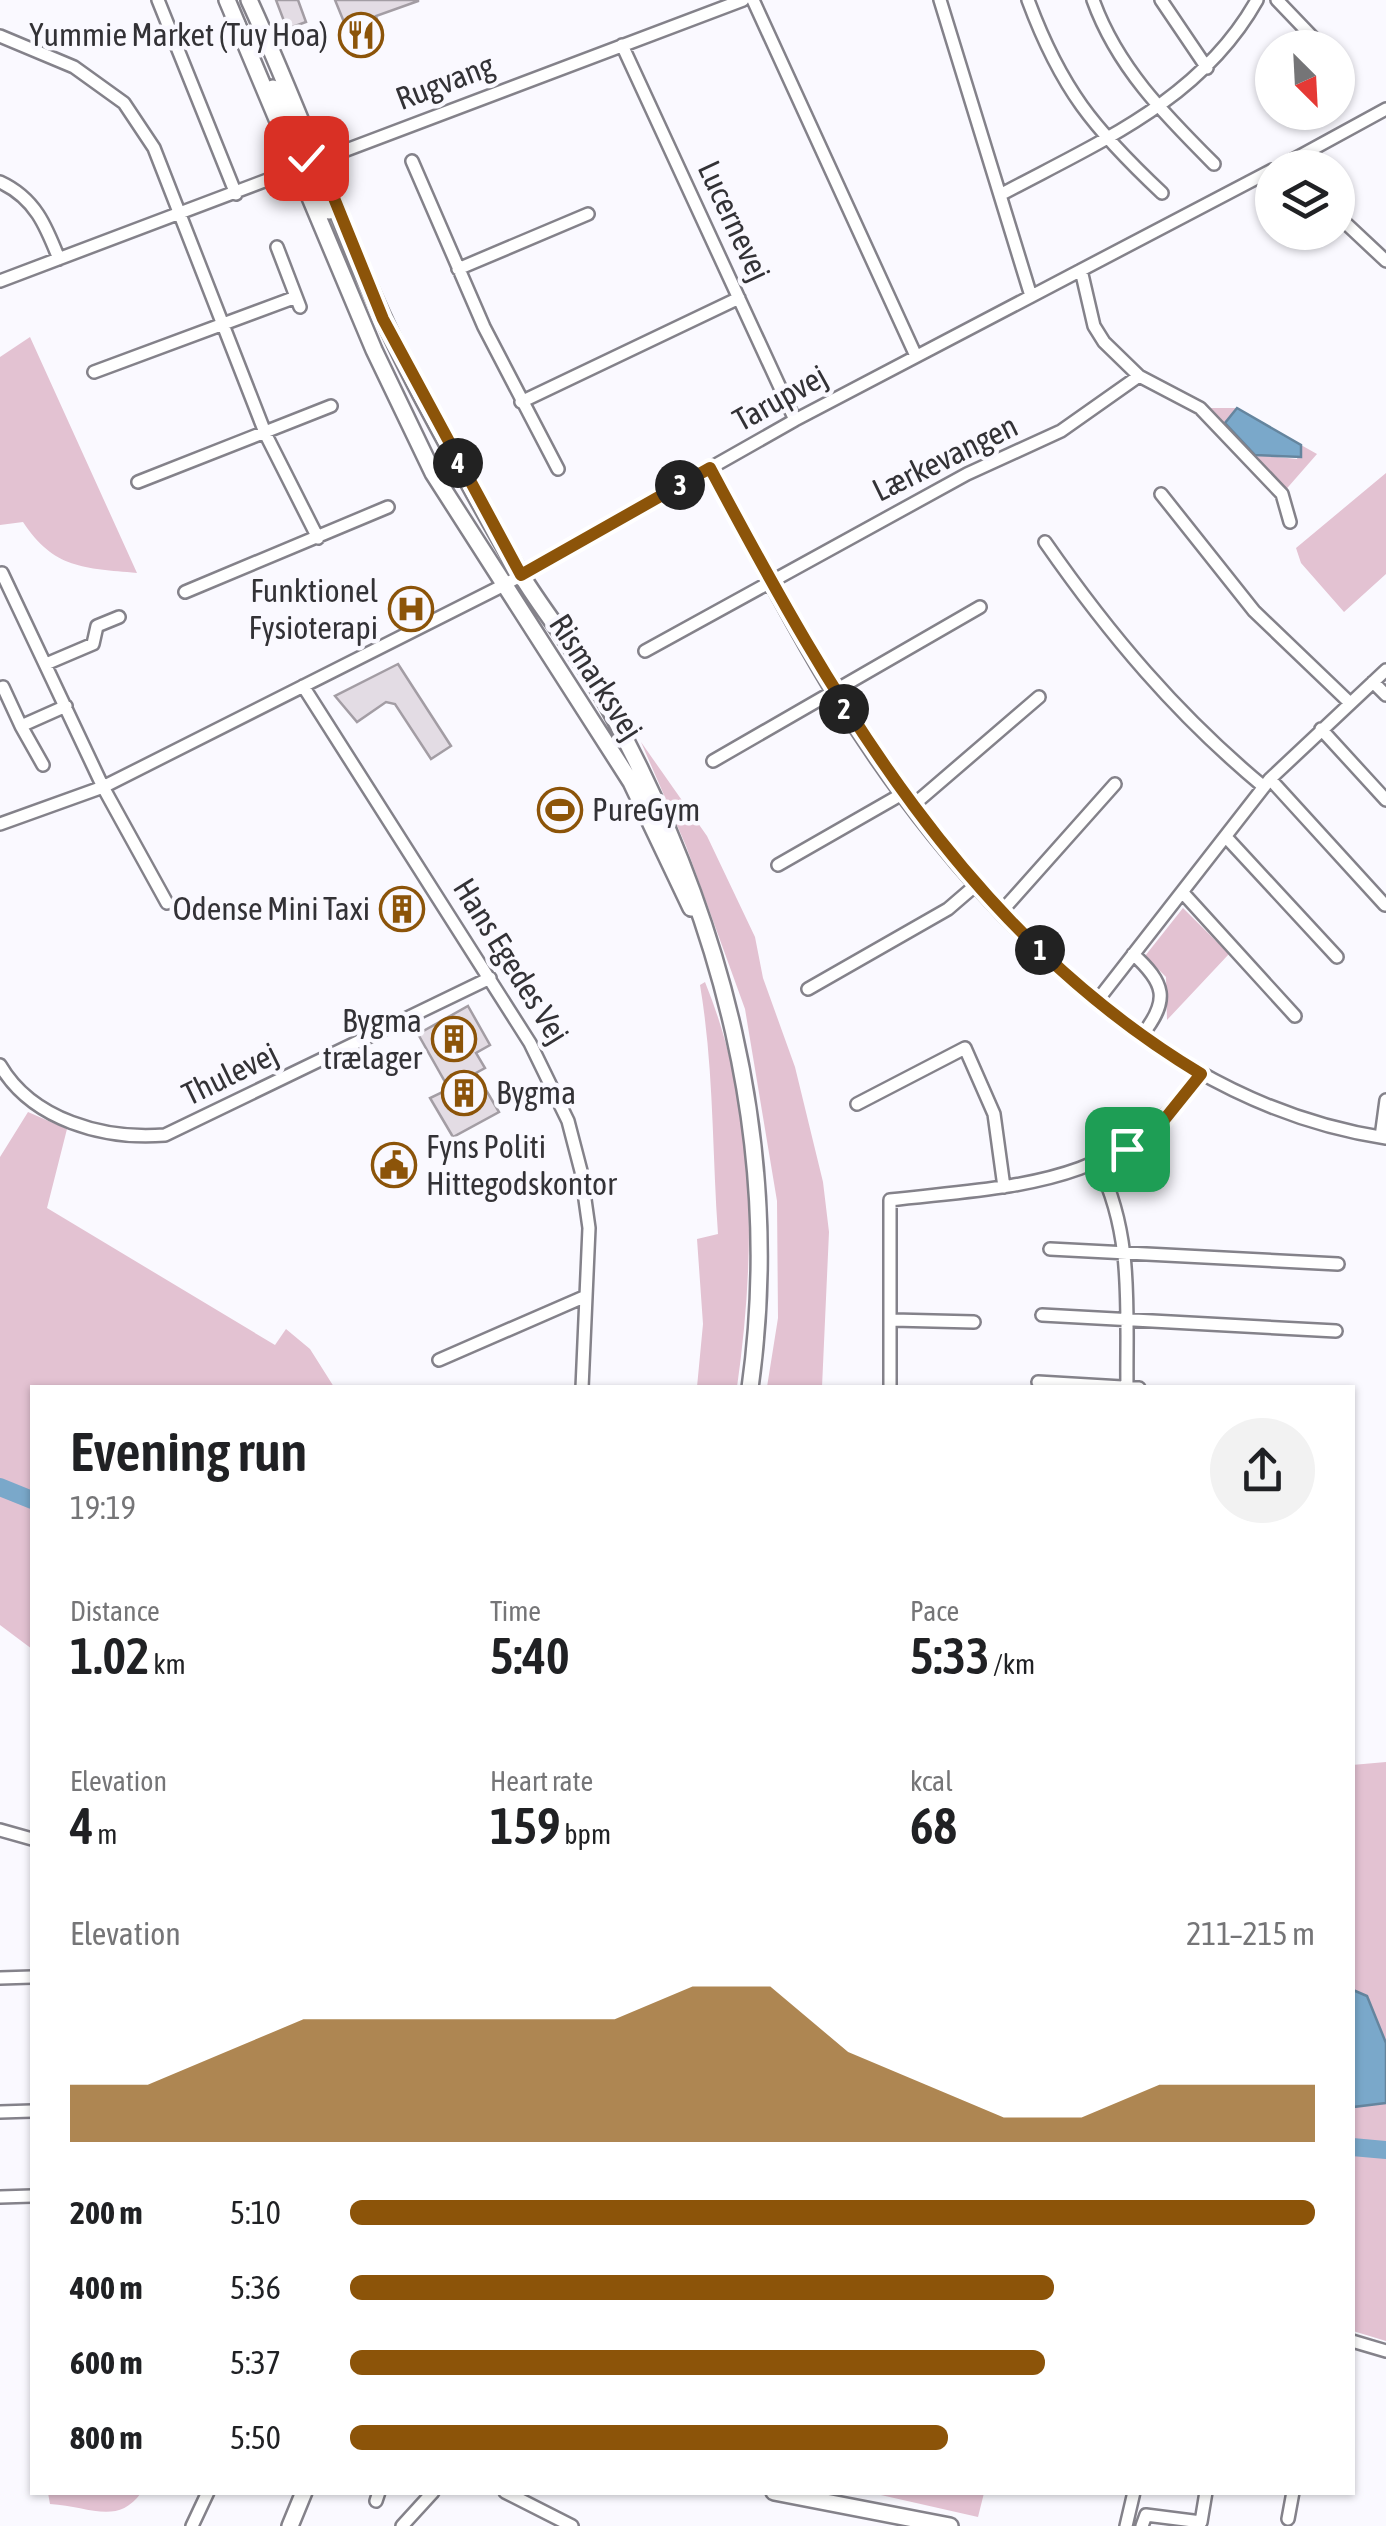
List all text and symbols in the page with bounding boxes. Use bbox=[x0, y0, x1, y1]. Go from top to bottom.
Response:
restaurant icon: Yummie Market (Tuy Hoa) bbox=[338, 12, 384, 58]
place label: Yummie Market (Tuy Hoa) bbox=[29, 16, 328, 53]
north arrow bbox=[1255, 30, 1355, 130]
map controls bbox=[1255, 30, 1355, 250]
street label: Rugvang bbox=[390, 46, 499, 117]
pin bbox=[264, 116, 349, 201]
icon: check bbox=[279, 131, 334, 186]
button: layers bbox=[1255, 150, 1355, 250]
street label: Lucernevej bbox=[691, 155, 778, 287]
street label: Tarupvej bbox=[727, 357, 833, 438]
street label: Lærkevangen bbox=[866, 407, 1023, 509]
pin: 4 bbox=[433, 438, 483, 488]
text: 4 bbox=[451, 447, 465, 479]
pin: 3 bbox=[655, 460, 705, 510]
text: 3 bbox=[673, 469, 687, 501]
place label: Funktionel Fysioterapi bbox=[249, 572, 379, 646]
hospital icon: Funktionel Fysioterapi bbox=[388, 586, 434, 632]
street label: Rismarksvej bbox=[542, 607, 651, 746]
pin: 2 bbox=[819, 684, 869, 734]
text: 2 bbox=[837, 693, 851, 725]
sports icon: PureGym bbox=[537, 787, 583, 833]
place label: PureGym bbox=[592, 791, 700, 828]
street label: Hans Egedes Vej bbox=[446, 871, 577, 1050]
building icon: Odense Mini Taxi bbox=[379, 886, 425, 932]
place label: Odense Mini Taxi bbox=[173, 890, 370, 927]
pin: 1 bbox=[1015, 925, 1065, 975]
text: 1 bbox=[1033, 934, 1047, 966]
place label: Bygma trælager bbox=[323, 1002, 423, 1076]
building icon: Bygma trælager bbox=[431, 1016, 477, 1062]
street label: Thulevej bbox=[176, 1035, 284, 1112]
building icon: Bygma bbox=[441, 1070, 487, 1116]
place label: Bygma bbox=[496, 1074, 576, 1111]
pin bbox=[1085, 1107, 1170, 1192]
icon: arrive bbox=[1100, 1122, 1155, 1177]
place label: Fyns Politi Hittegodskontor bbox=[426, 1128, 617, 1202]
public building icon: Fyns Politi Hittegodskontor bbox=[371, 1142, 417, 1188]
button: share bbox=[1210, 1418, 1315, 1523]
text: Evening run bbox=[70, 1420, 307, 1483]
text: 19:19 bbox=[70, 1489, 136, 1526]
text: Distance bbox=[70, 1595, 160, 1627]
text: Time bbox=[490, 1595, 541, 1627]
text: Pace bbox=[910, 1595, 959, 1627]
text: 1.02 bbox=[70, 1627, 149, 1685]
text: 5:40 bbox=[490, 1627, 569, 1685]
text: 5:33 bbox=[910, 1627, 989, 1685]
text: km bbox=[149, 1648, 186, 1680]
text: /km bbox=[989, 1648, 1035, 1680]
text: Elevation bbox=[70, 1765, 167, 1797]
text: Heart rate bbox=[490, 1765, 593, 1797]
text: kcal bbox=[910, 1765, 953, 1797]
text: 4 bbox=[70, 1797, 94, 1855]
text: 159 bbox=[490, 1797, 561, 1855]
text: 68 bbox=[910, 1797, 957, 1855]
text: m bbox=[94, 1818, 118, 1850]
text: bpm bbox=[561, 1818, 611, 1850]
text: Elevation bbox=[70, 1915, 181, 1952]
text: 211–215 m bbox=[1186, 1915, 1315, 1952]
text: 200 m bbox=[70, 2194, 143, 2231]
text: 5:10 bbox=[230, 2194, 281, 2231]
text: 400 m bbox=[70, 2269, 143, 2306]
text: 5:36 bbox=[230, 2269, 281, 2306]
text: 600 m bbox=[70, 2344, 143, 2381]
text: 5:37 bbox=[230, 2344, 281, 2381]
text: 800 m bbox=[70, 2419, 143, 2456]
text: 5:50 bbox=[230, 2419, 281, 2456]

